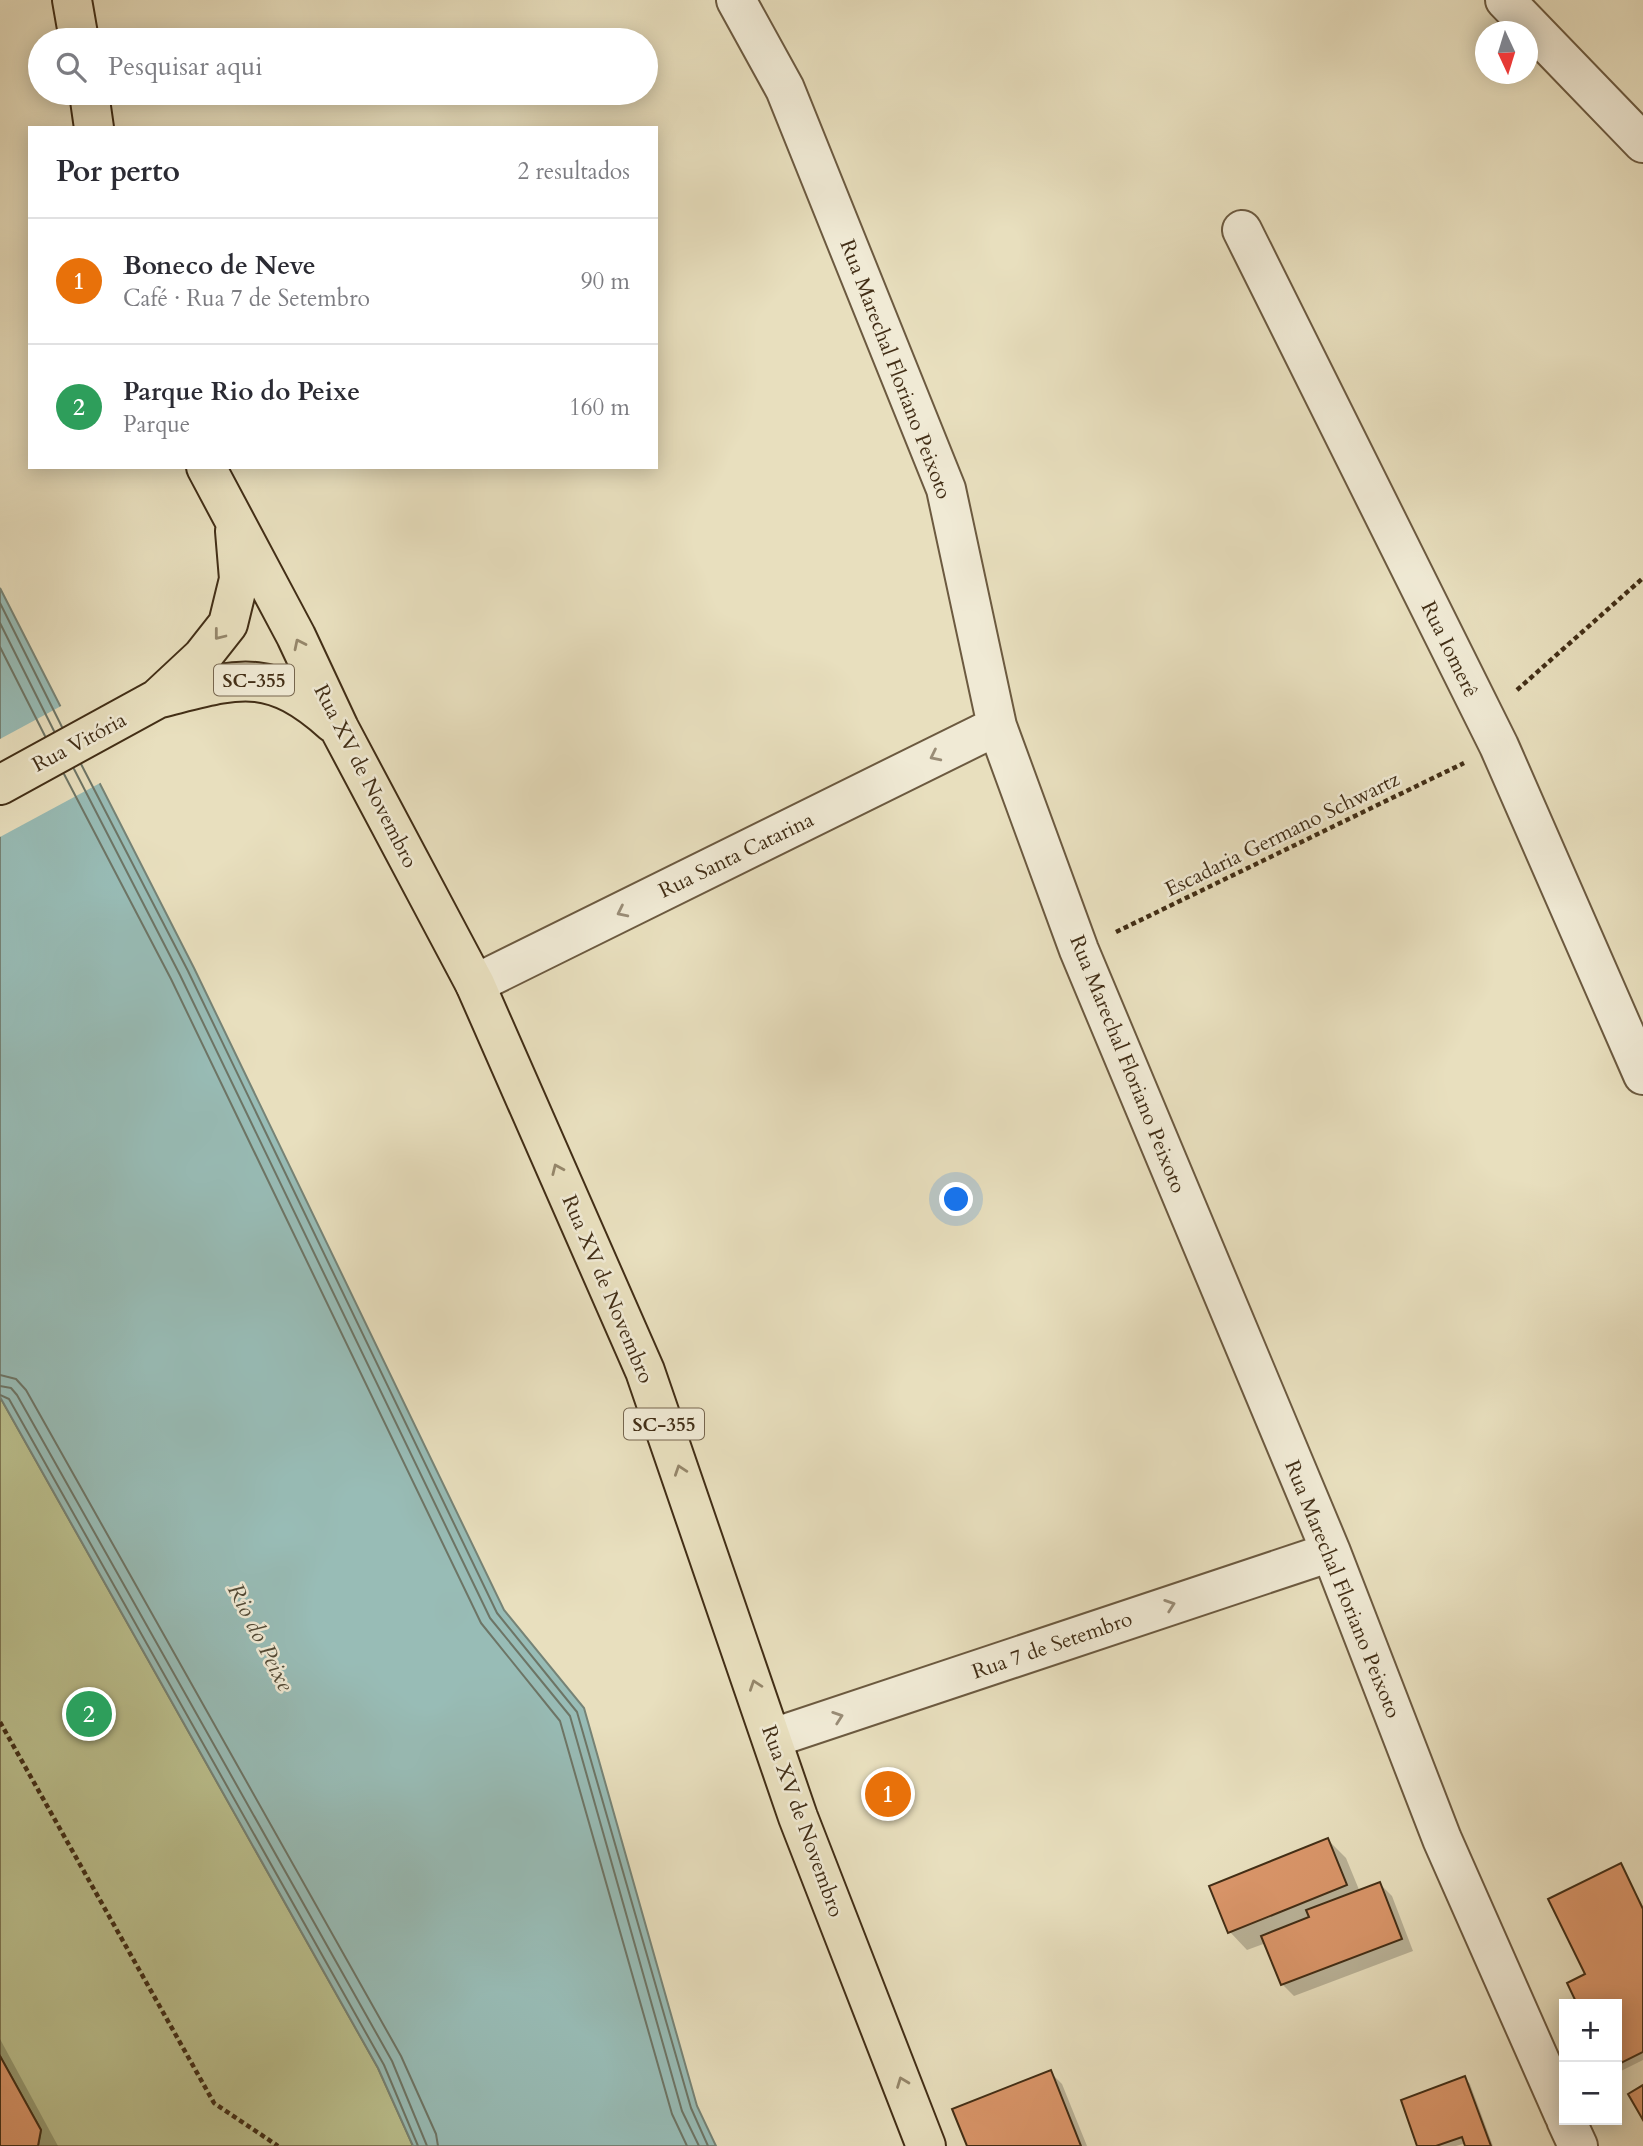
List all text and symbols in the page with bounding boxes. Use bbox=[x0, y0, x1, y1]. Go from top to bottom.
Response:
north arrow bbox=[1475, 21, 1538, 84]
search box bbox=[28, 28, 658, 105]
icon: search bbox=[52, 48, 90, 86]
text: Pesquisar aqui bbox=[108, 49, 263, 84]
text: Por perto bbox=[56, 151, 180, 192]
text: 2 resultados bbox=[517, 156, 630, 187]
street label: Rua Marechal Floriano Peixoto bbox=[833, 235, 958, 503]
text: Boneco de Neve bbox=[123, 248, 316, 283]
text: 1 bbox=[73, 266, 85, 297]
text: 90 m bbox=[581, 266, 630, 297]
text: Café · Rua 7 de Setembro bbox=[123, 283, 370, 314]
text: Parque Rio do Peixe bbox=[123, 374, 360, 409]
text: 2 bbox=[73, 392, 85, 423]
text: 160 m bbox=[569, 392, 630, 423]
text: Parque bbox=[123, 409, 190, 440]
street label: Rua Iomerê bbox=[1414, 596, 1485, 702]
one-way arrow bbox=[215, 627, 228, 640]
one-way arrow bbox=[294, 639, 308, 651]
road number: SC-355 bbox=[214, 664, 294, 695]
street label: Rua XV de Novembro bbox=[307, 680, 424, 873]
street label: Rua Vitória bbox=[27, 706, 131, 779]
one-way arrow bbox=[930, 748, 943, 762]
street label: Escadaria Germano Schwartz bbox=[1160, 765, 1405, 904]
street label: Rua Santa Catarina bbox=[654, 805, 819, 906]
one-way arrow bbox=[617, 903, 629, 917]
street label: Rua Marechal Floriano Peixoto bbox=[1062, 931, 1193, 1198]
one-way arrow bbox=[551, 1164, 565, 1177]
your location bbox=[939, 1182, 973, 1216]
street label: Rua XV de Novembro bbox=[555, 1190, 660, 1388]
road number: SC-355 bbox=[624, 1408, 704, 1440]
street label: Rua Marechal Floriano Peixoto bbox=[1277, 1456, 1408, 1723]
one-way arrow bbox=[674, 1465, 688, 1477]
water label: Rio do Peixe bbox=[220, 1578, 301, 1697]
one-way arrow bbox=[1163, 1599, 1176, 1613]
street label: Rua 7 de Setembro bbox=[968, 1604, 1136, 1686]
one-way arrow bbox=[749, 1680, 763, 1692]
pin: 2 bbox=[66, 1688, 112, 1740]
one-way arrow bbox=[832, 1710, 844, 1725]
street label: Rua XV de Novembro bbox=[754, 1721, 851, 1921]
pin: 1 bbox=[865, 1768, 911, 1820]
map controls bbox=[1559, 1999, 1622, 2125]
button: + bbox=[1559, 1999, 1622, 2062]
button: − bbox=[1559, 2062, 1622, 2125]
one-way arrow bbox=[896, 2077, 910, 2089]

